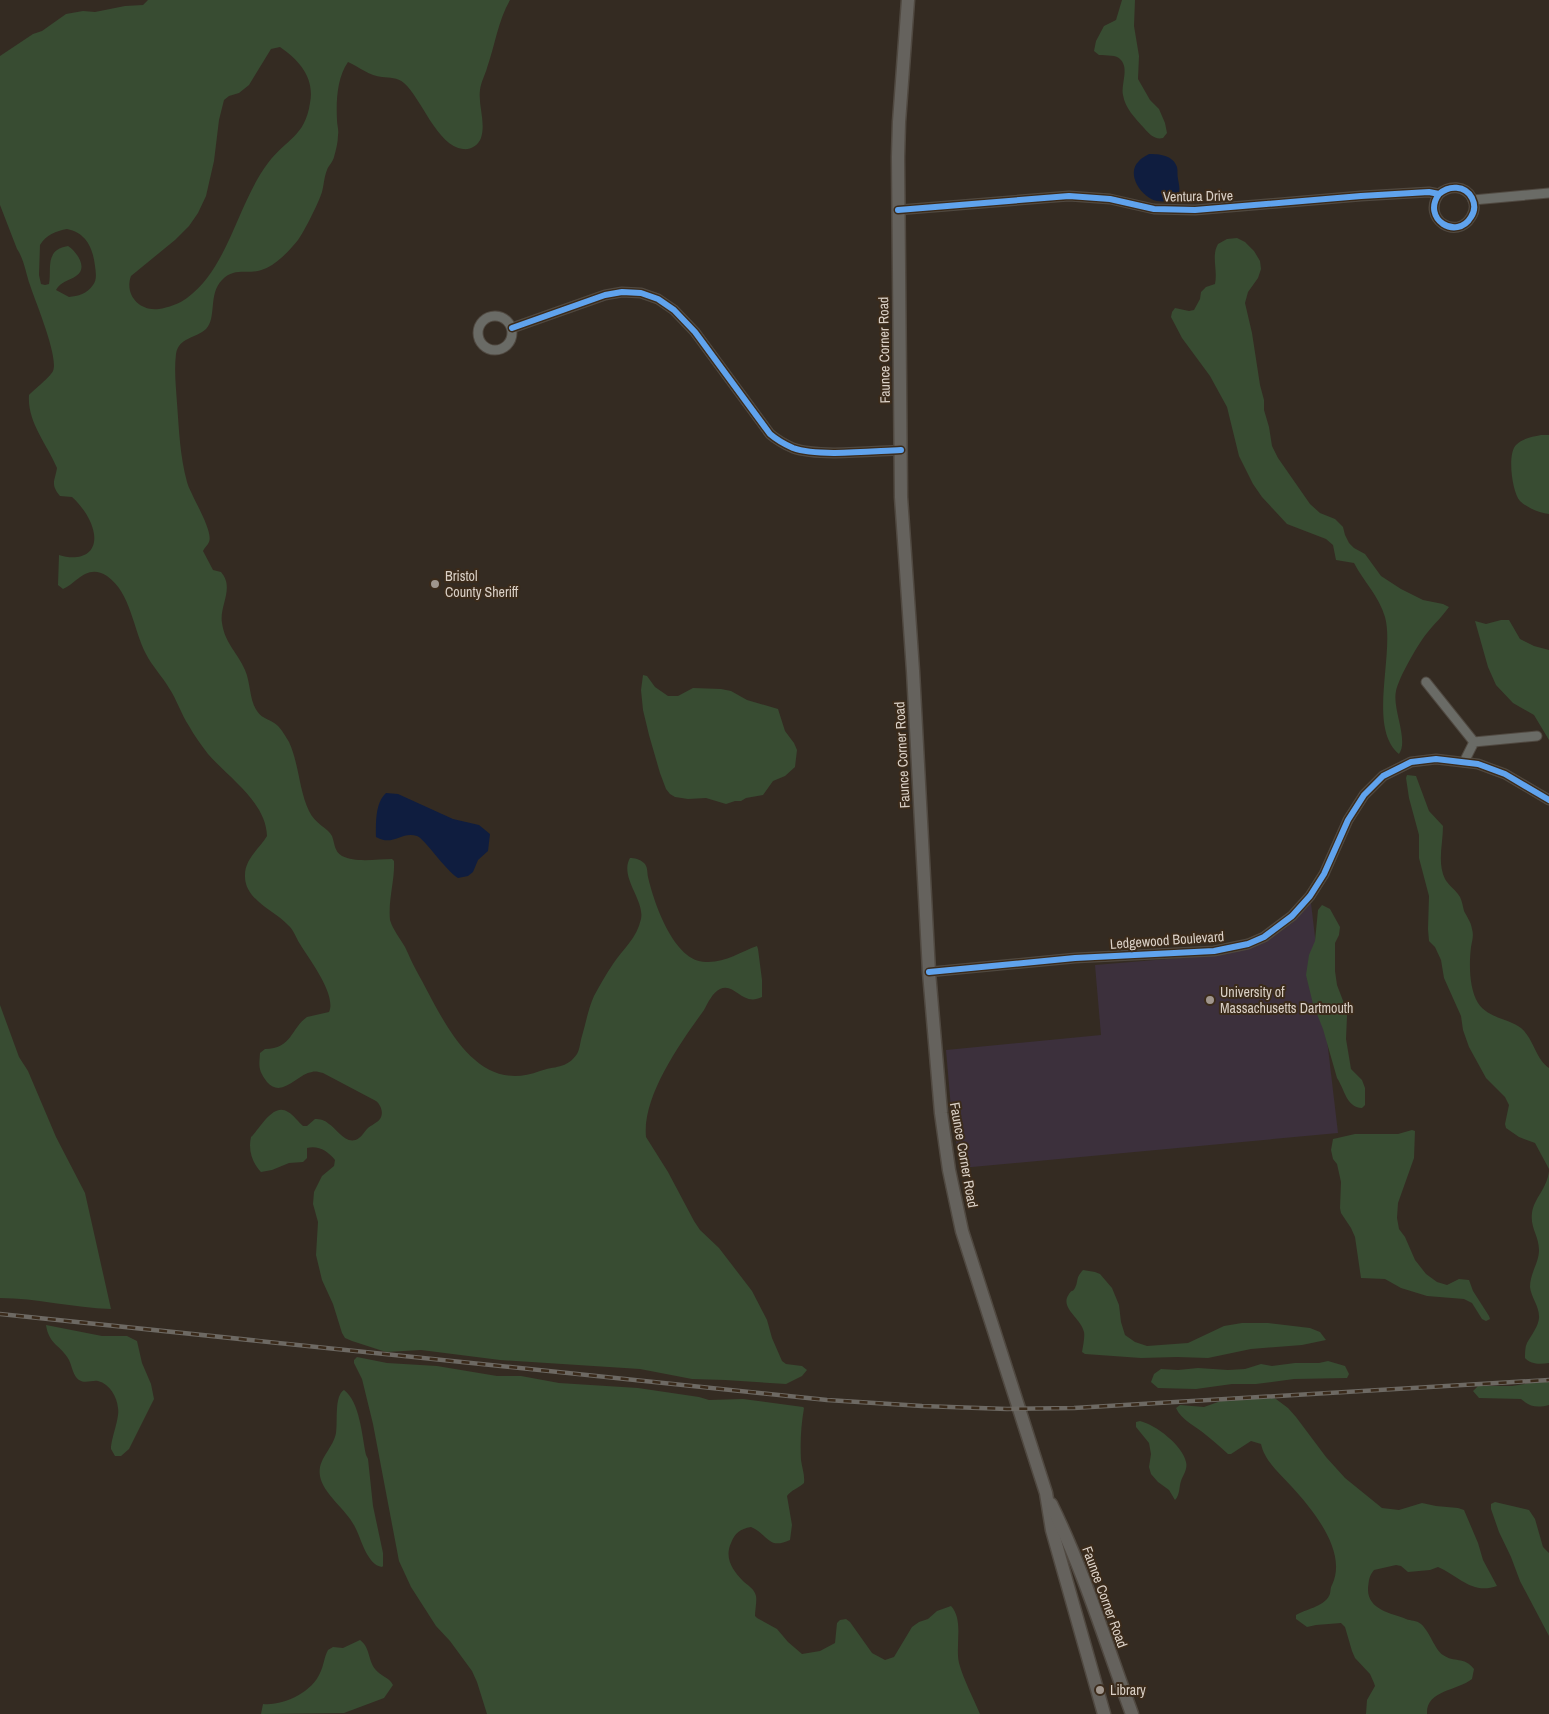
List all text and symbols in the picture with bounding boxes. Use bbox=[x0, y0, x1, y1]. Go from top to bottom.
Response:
street label: Ventura Drive bbox=[1163, 186, 1233, 206]
street label: Faunce Corner Road bbox=[874, 297, 894, 403]
place label: Bristol County Sheriff bbox=[445, 567, 519, 601]
marker: Bristol County Sheriff bbox=[429, 578, 441, 590]
street label: Faunce Corner Road bbox=[890, 701, 914, 809]
street label: Ledgewood Boulevard bbox=[1109, 927, 1225, 953]
place label: University of Massachusetts Dartmouth bbox=[1220, 983, 1353, 1017]
marker: University of Massachusetts Dartmouth bbox=[1204, 994, 1216, 1006]
street label: Faunce Corner Road bbox=[946, 1101, 982, 1209]
street label: Faunce Corner Road bbox=[1078, 1544, 1132, 1650]
place label: Library bbox=[1110, 1681, 1146, 1699]
marker: Library bbox=[1094, 1684, 1106, 1696]

